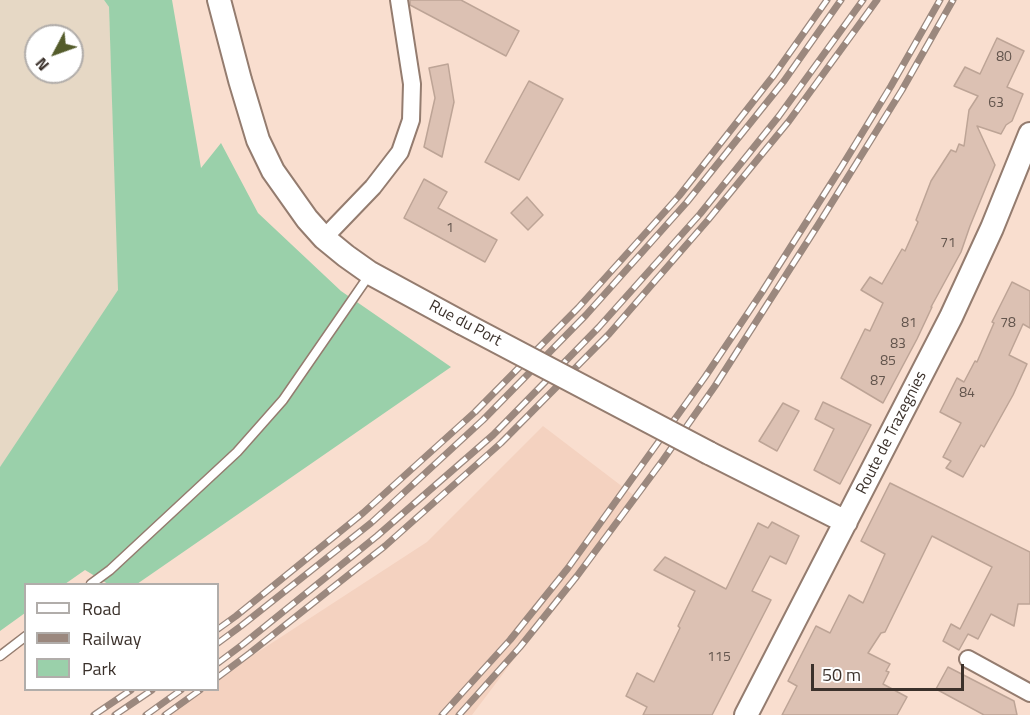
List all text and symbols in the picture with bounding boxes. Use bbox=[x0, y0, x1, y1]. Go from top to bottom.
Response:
north arrow bbox=[24, 24, 84, 84]
house number: 80 bbox=[996, 50, 1012, 66]
text: N bbox=[29, 52, 55, 77]
house number: 63 bbox=[988, 96, 1004, 112]
house number: 1 bbox=[446, 221, 454, 237]
house number: 71 bbox=[940, 236, 956, 252]
street label: Rue du Port bbox=[425, 297, 505, 351]
house number: 81 bbox=[901, 316, 917, 332]
house number: 78 bbox=[1000, 316, 1016, 332]
house number: 83 bbox=[890, 337, 906, 353]
house number: 85 bbox=[880, 354, 896, 370]
street label: Route de Trazegnies bbox=[853, 368, 931, 498]
house number: 87 bbox=[870, 374, 886, 390]
house number: 84 bbox=[959, 386, 975, 402]
legend bbox=[24, 583, 219, 691]
text: Road bbox=[82, 595, 121, 622]
text: Railway bbox=[82, 625, 141, 652]
house number: 115 bbox=[707, 650, 731, 666]
scale bar bbox=[814, 652, 967, 690]
text: Park bbox=[82, 655, 116, 682]
text: 50 m bbox=[822, 661, 861, 688]

